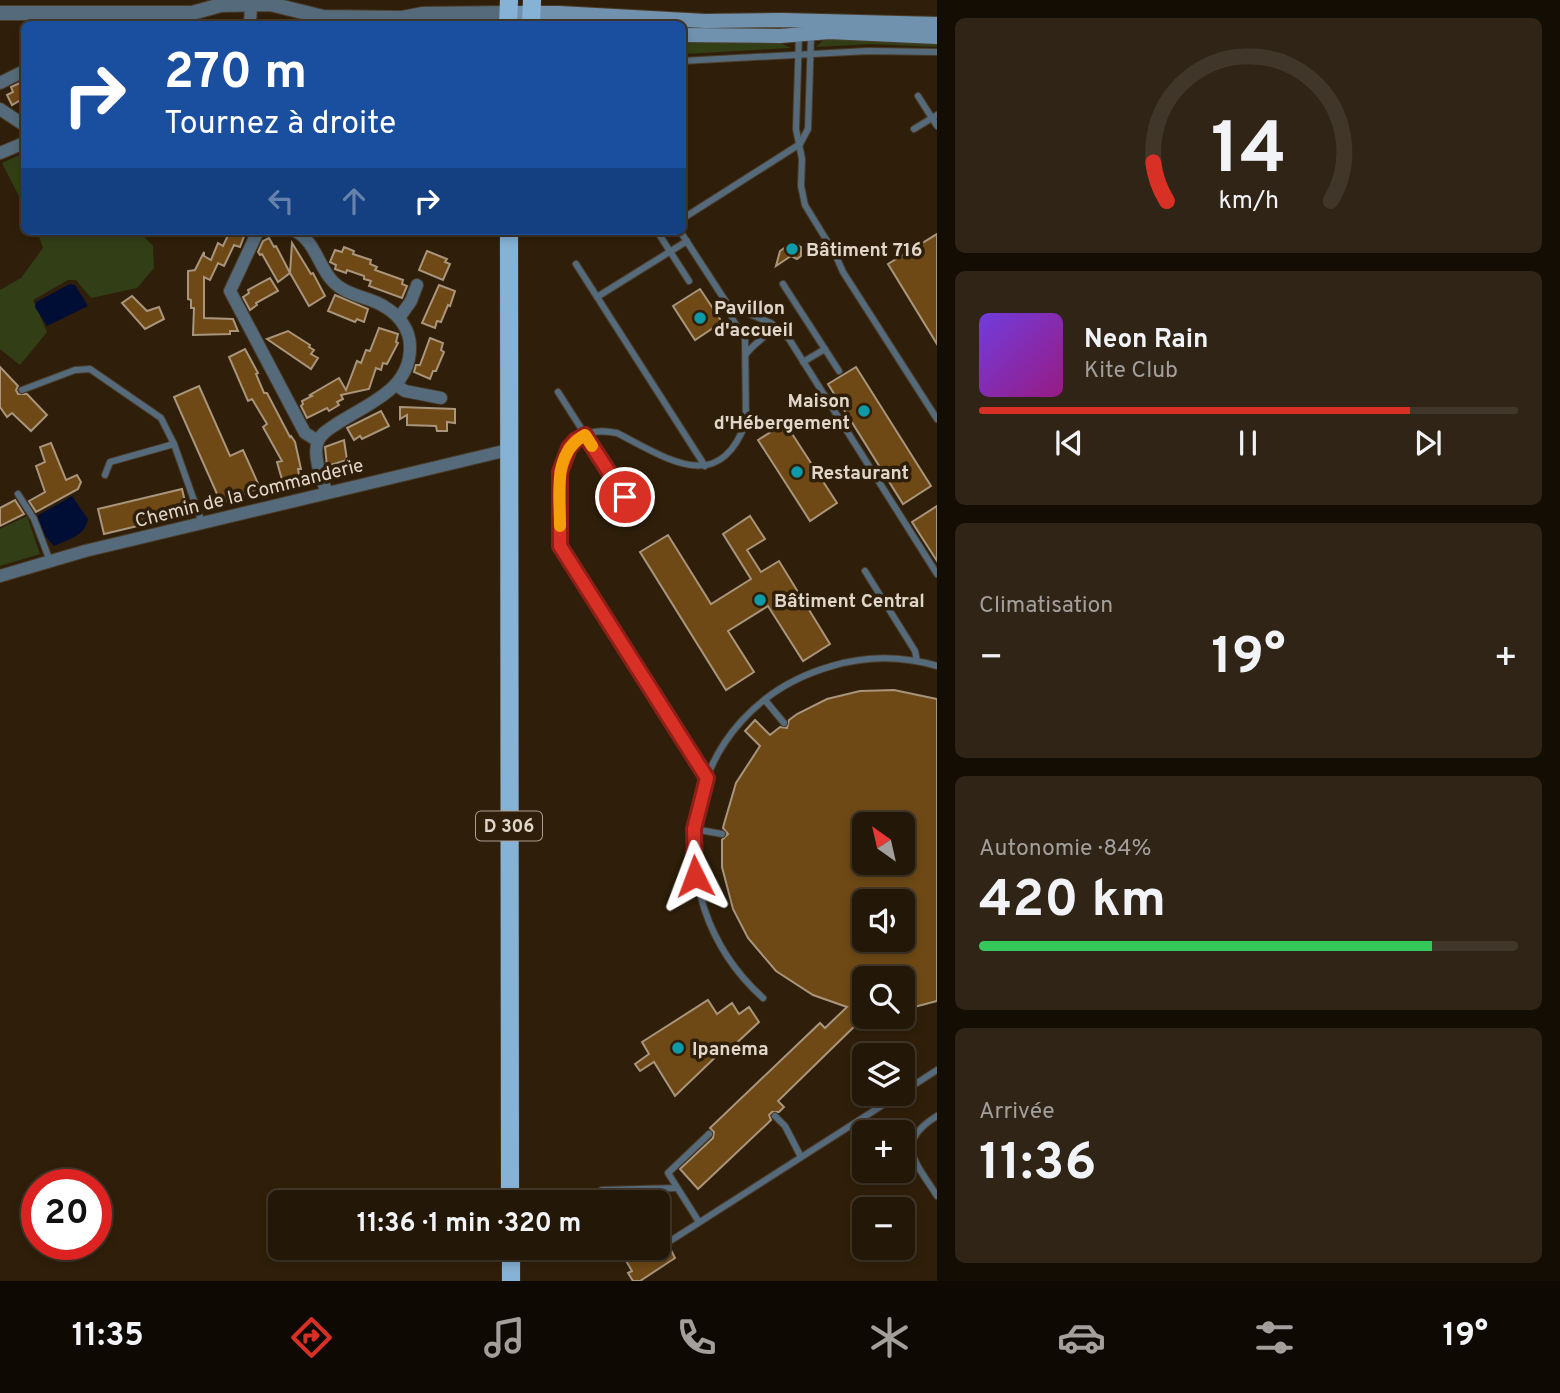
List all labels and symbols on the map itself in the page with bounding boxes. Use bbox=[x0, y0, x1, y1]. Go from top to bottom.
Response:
place label: Bâtiment 716 bbox=[806, 239, 923, 263]
marker: Bâtiment 716 bbox=[784, 241, 800, 257]
place label: Pavillon d'accueil bbox=[714, 297, 793, 343]
marker: Pavillon d'accueil bbox=[692, 310, 708, 326]
place label: Maison d'Hébergement bbox=[714, 390, 850, 436]
marker: Maison d'Hébergement bbox=[856, 403, 872, 419]
street label: Chemin de la Commanderie bbox=[133, 454, 366, 534]
place label: Restaurant bbox=[811, 462, 909, 486]
marker: Restaurant bbox=[789, 464, 805, 480]
pin bbox=[595, 467, 655, 527]
place label: Bâtiment Central bbox=[774, 590, 925, 614]
marker: Bâtiment Central bbox=[752, 592, 768, 608]
road number: D 306 bbox=[476, 812, 542, 840]
north arrow bbox=[852, 812, 915, 875]
position arrow bbox=[658, 839, 732, 913]
place label: Ipanema bbox=[692, 1038, 769, 1062]
marker: Ipanema bbox=[670, 1040, 686, 1056]
speed limit sign: 20 bbox=[21, 1169, 112, 1260]

